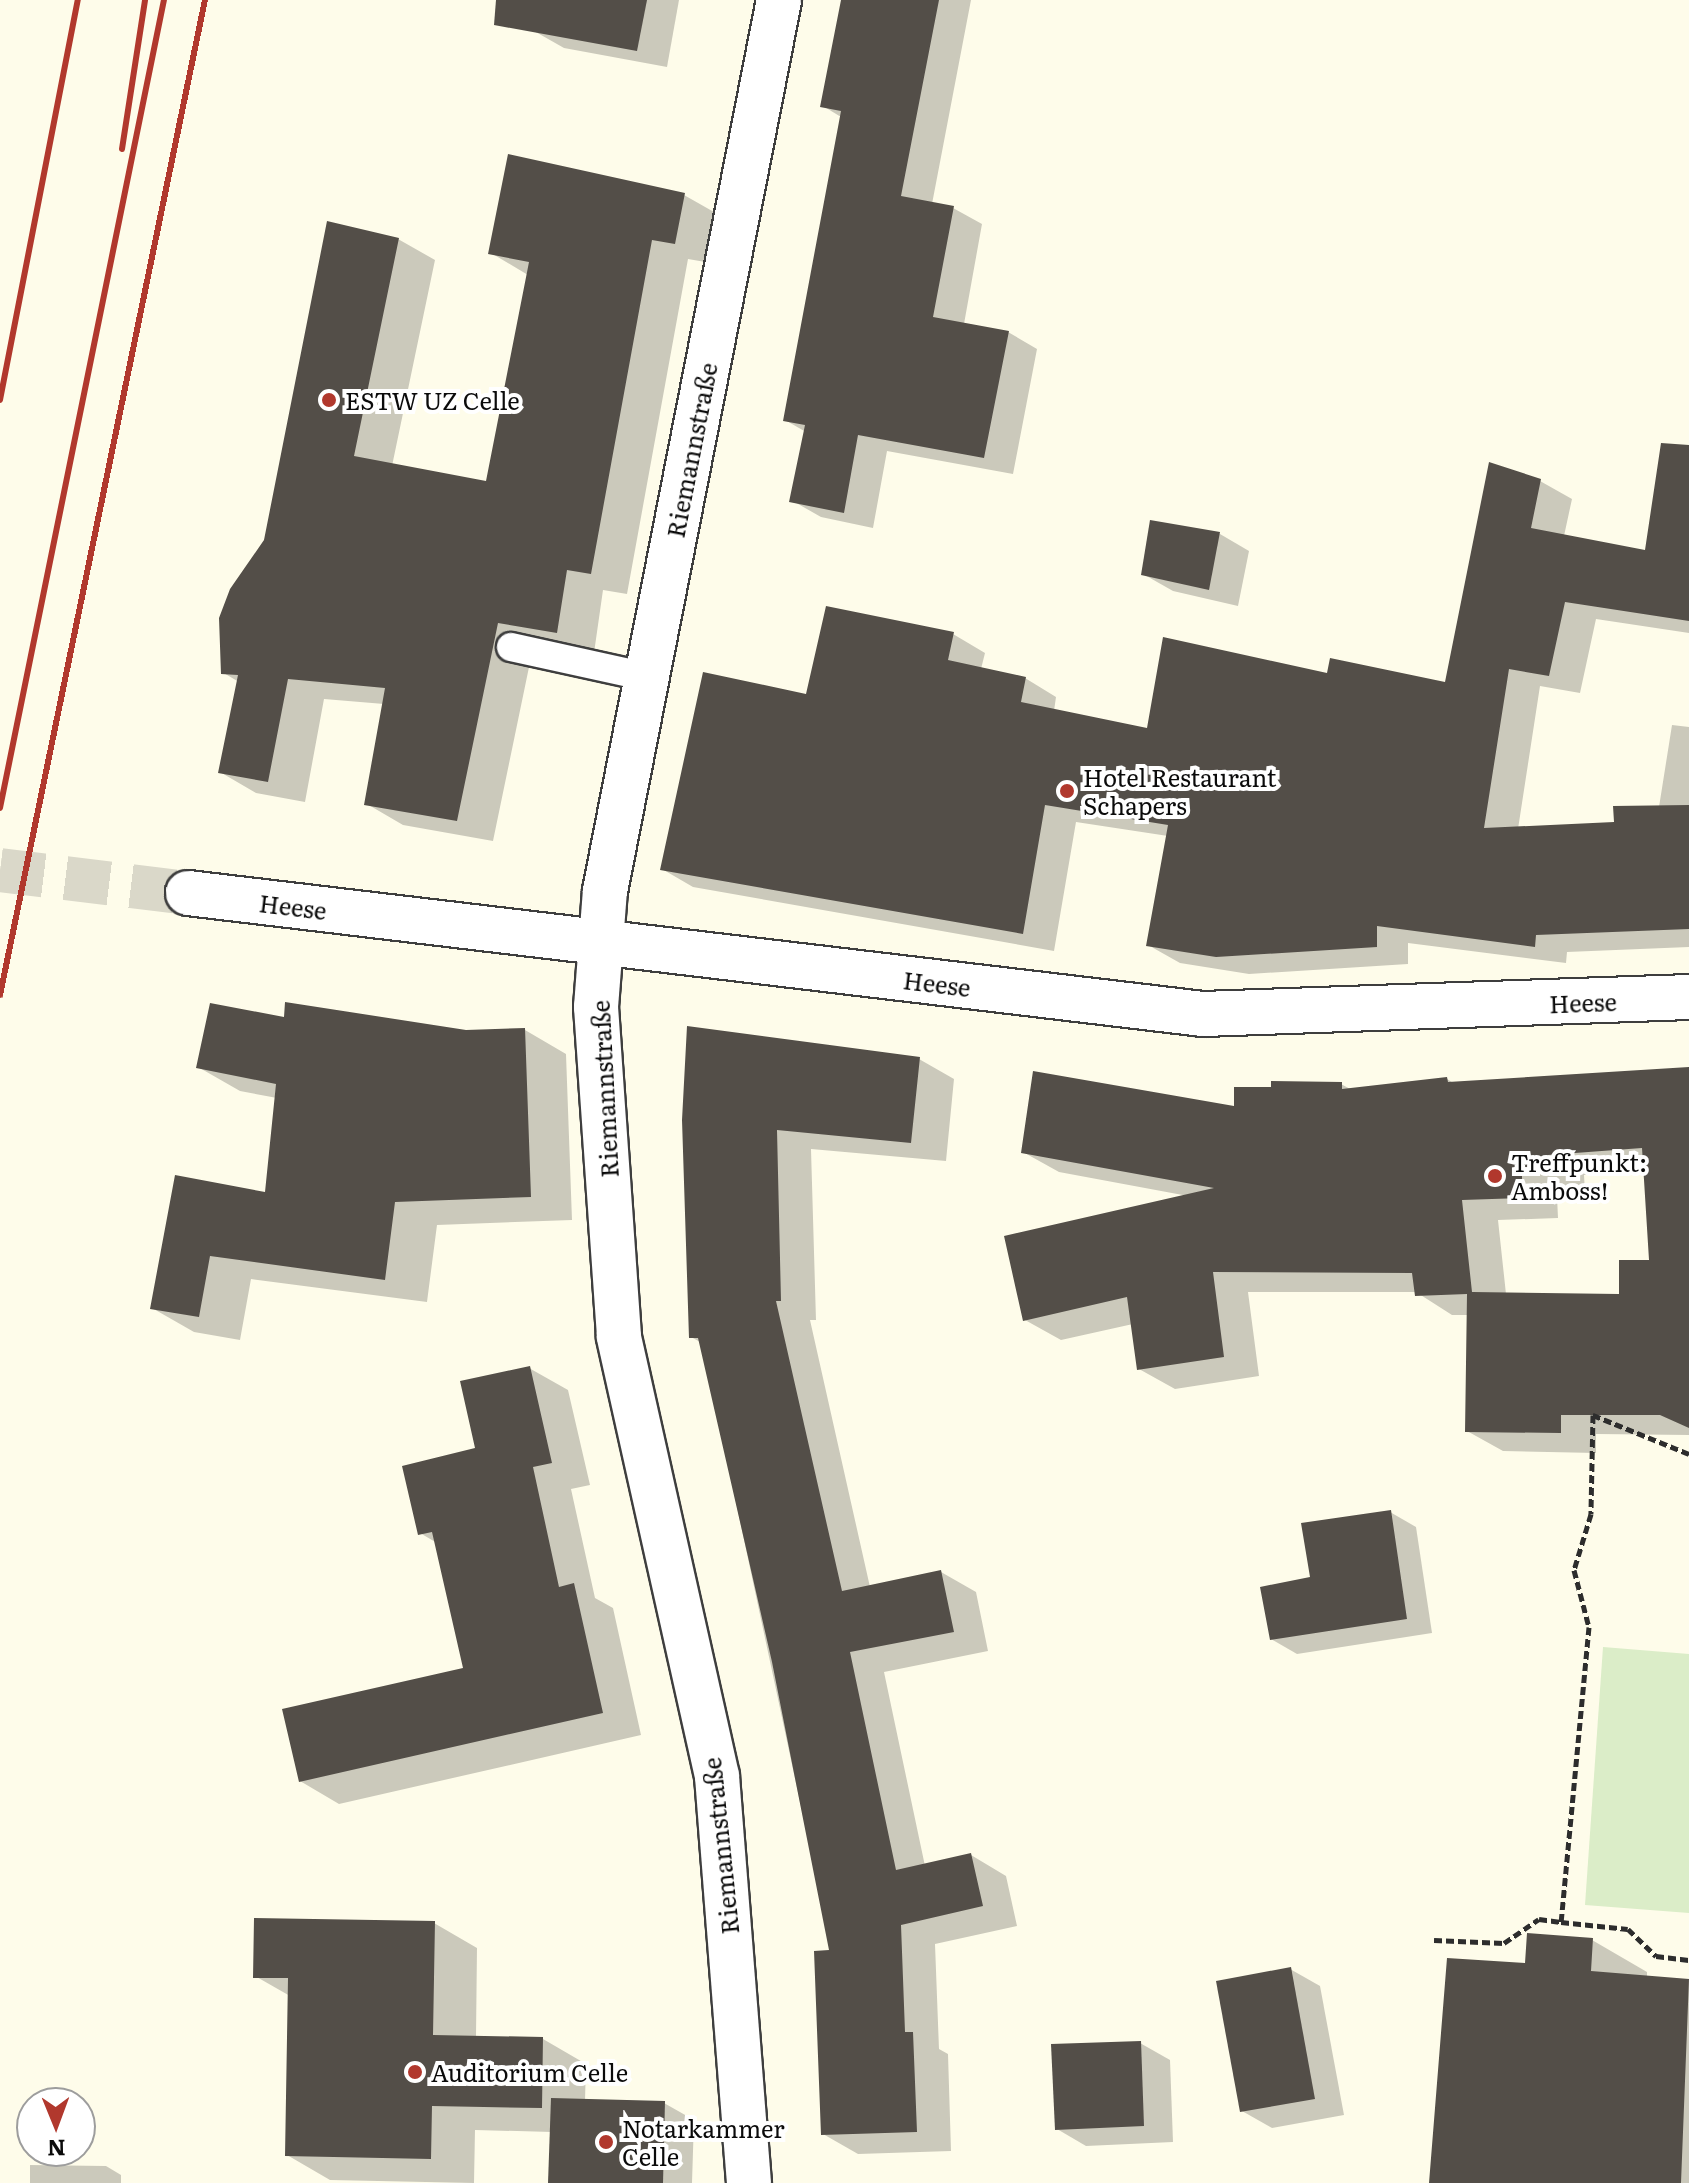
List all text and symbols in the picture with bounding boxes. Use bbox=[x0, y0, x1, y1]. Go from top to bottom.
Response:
street label: Riemannstraße bbox=[660, 360, 722, 540]
place label: ESTW UZ Celle bbox=[345, 386, 520, 414]
marker: ESTW UZ Celle bbox=[320, 391, 338, 409]
place label: Hotel Restaurant Schapers bbox=[1083, 763, 1276, 819]
marker: Hotel Restaurant Schapers bbox=[1058, 782, 1076, 800]
street label: Heese bbox=[258, 888, 328, 924]
street label: Heese bbox=[902, 965, 972, 1001]
street label: Heese bbox=[1549, 986, 1617, 1018]
street label: Riemannstraße bbox=[585, 1000, 623, 1178]
place label: Treffpunkt: Amboss! bbox=[1511, 1148, 1647, 1204]
marker: Treffpunkt: Amboss! bbox=[1486, 1167, 1504, 1185]
street label: Riemannstraße bbox=[696, 1756, 744, 1936]
place label: Auditorium Celle bbox=[431, 2058, 628, 2086]
marker: Auditorium Celle bbox=[406, 2063, 424, 2081]
north arrow bbox=[16, 2087, 96, 2167]
place label: Notarkammer Celle bbox=[622, 2114, 785, 2170]
text: N bbox=[47, 2133, 66, 2166]
marker: Notarkammer Celle bbox=[597, 2133, 615, 2151]

